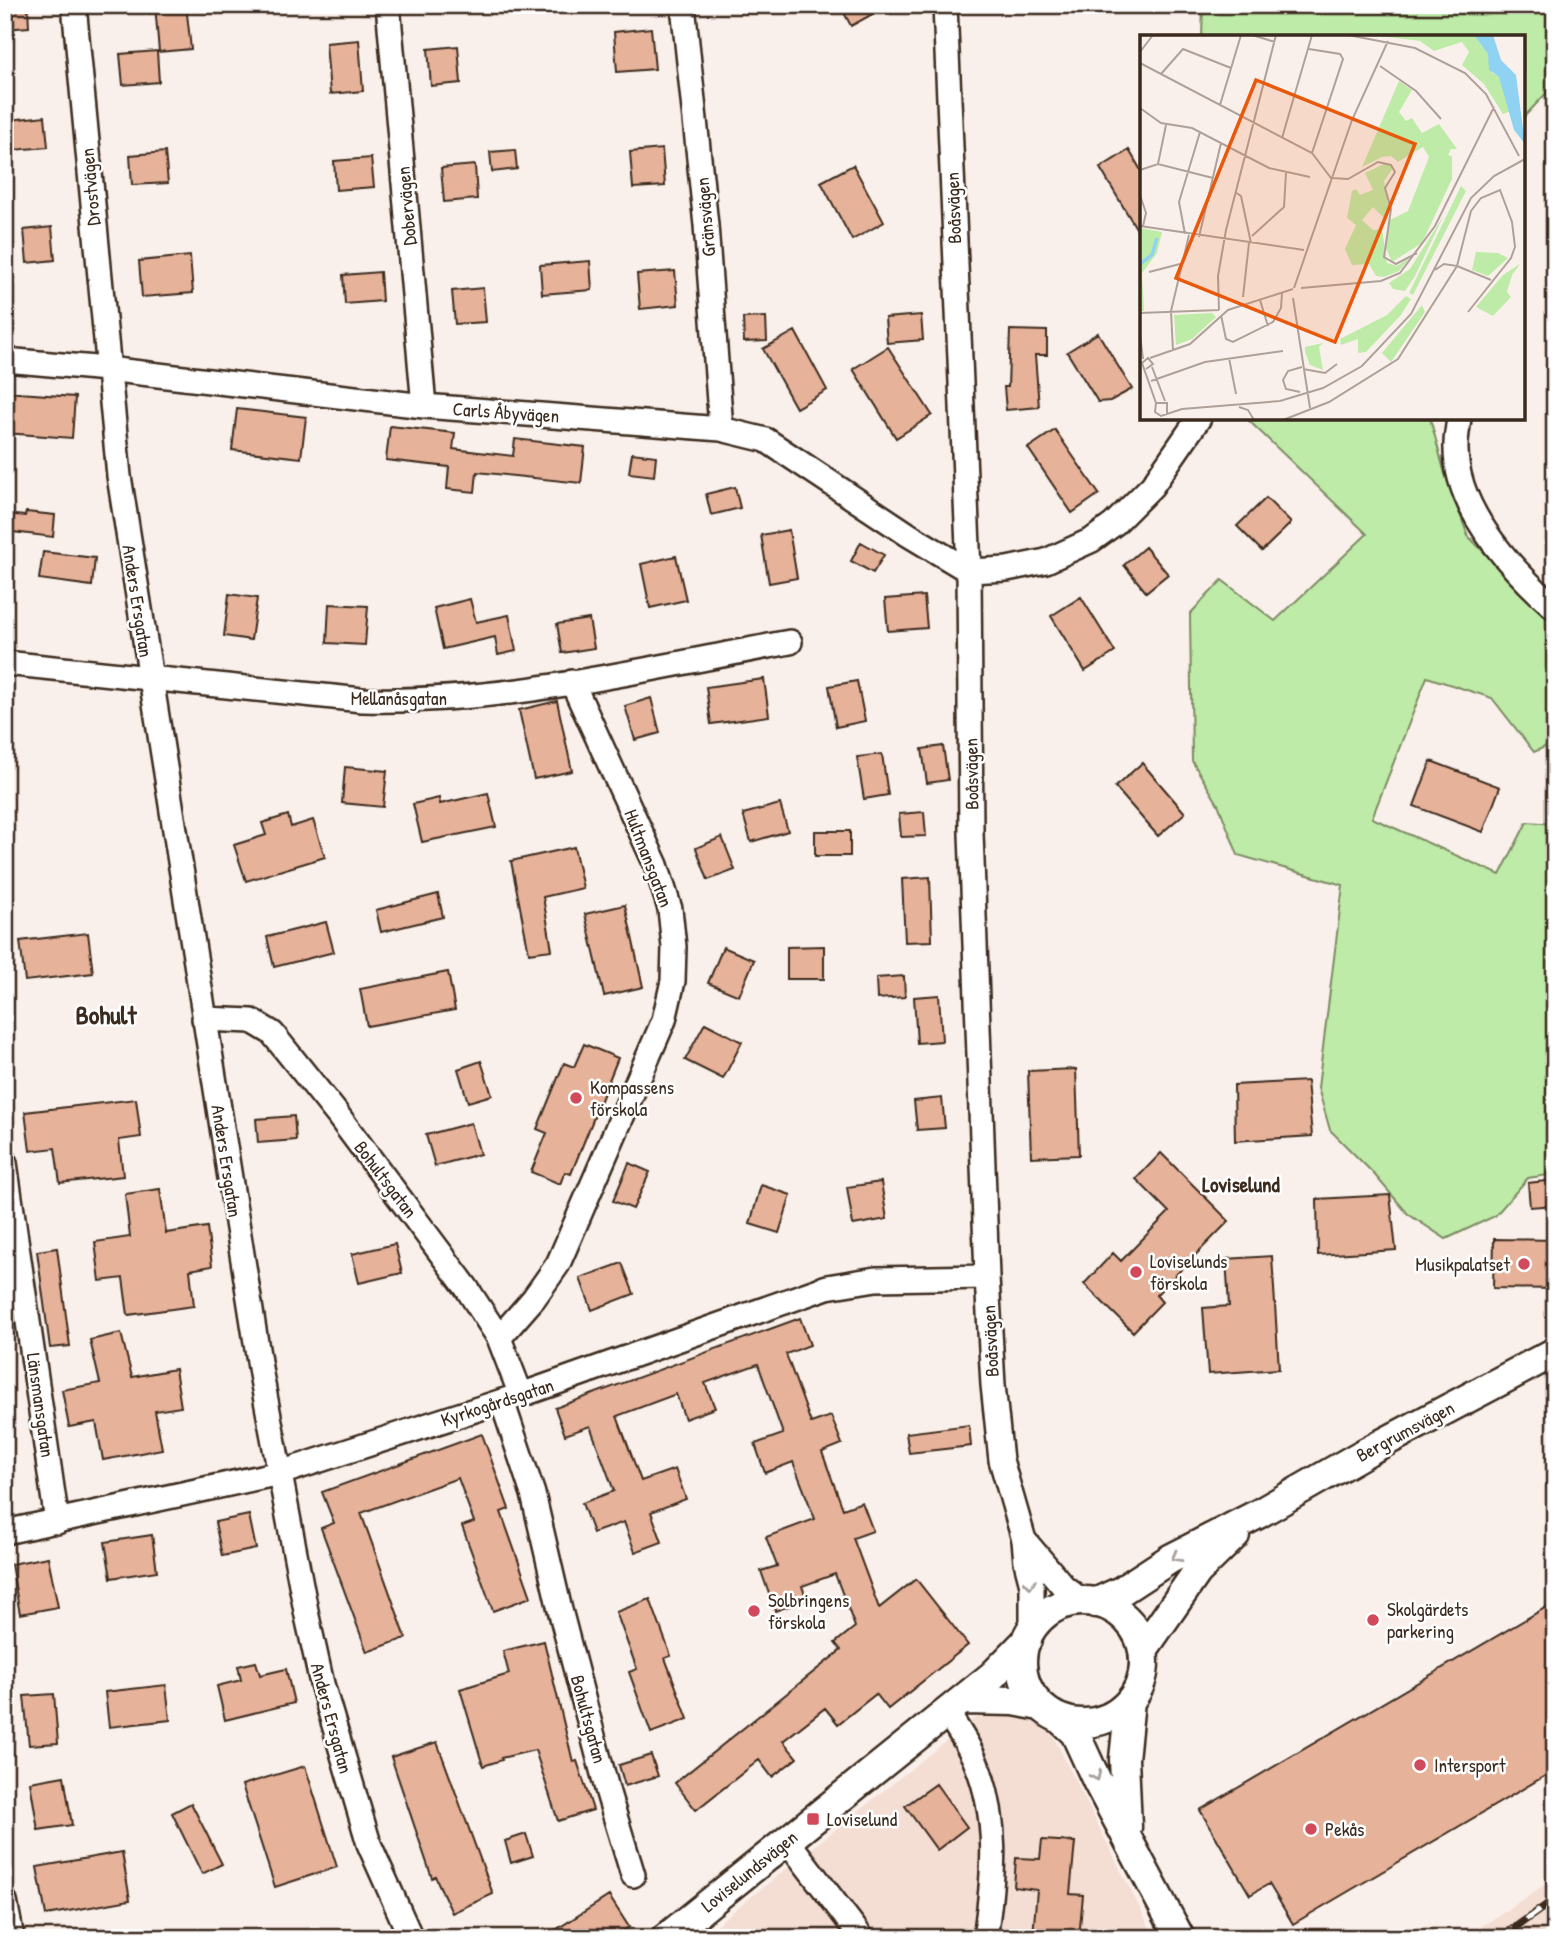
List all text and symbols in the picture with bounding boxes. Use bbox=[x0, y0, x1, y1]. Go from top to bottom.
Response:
inset map bbox=[1140, 35, 1525, 420]
street label: Drostvägen bbox=[74, 147, 106, 227]
street label: Dobervägen bbox=[390, 165, 422, 247]
street label: Boåsvägen bbox=[939, 172, 967, 244]
street label: Gränsvägen bbox=[689, 176, 721, 258]
street label: Carls Åbyvägen bbox=[452, 395, 560, 429]
street label: Anders Ersgatan bbox=[116, 543, 160, 659]
street label: Mellanåsgatan bbox=[351, 685, 447, 711]
street label: Boåsvägen bbox=[957, 738, 985, 810]
street label: Hultmansgatan bbox=[618, 805, 680, 911]
district label: Bohult bbox=[76, 997, 137, 1032]
place label: Kompassens förskola bbox=[590, 1074, 674, 1122]
marker: Kompassens förskola bbox=[568, 1090, 584, 1106]
street label: Anders Ersgatan bbox=[205, 1103, 249, 1219]
street label: Bohultsgatan bbox=[348, 1135, 424, 1223]
district label: Loviselund bbox=[1202, 1170, 1281, 1199]
place label: Loviselunds förskola bbox=[1150, 1248, 1227, 1296]
place label: Musikpalatset bbox=[1416, 1251, 1510, 1277]
marker: Musikpalatset bbox=[1516, 1256, 1532, 1272]
marker: Loviselunds förskola bbox=[1128, 1264, 1144, 1280]
street label: Boåsvägen bbox=[975, 1305, 1005, 1377]
street label: Länsmansgatan bbox=[21, 1351, 61, 1459]
street label: Kyrkogårdsgatan bbox=[437, 1372, 557, 1432]
street label: Bergrumsvägen bbox=[1351, 1394, 1459, 1468]
one-way arrow bbox=[1170, 1549, 1183, 1562]
one-way arrow bbox=[1023, 1578, 1038, 1590]
place label: Solbringens förskola bbox=[768, 1587, 849, 1635]
place label: Skolgärdets parkering bbox=[1387, 1596, 1468, 1644]
marker: Solbringens förskola bbox=[746, 1603, 762, 1619]
marker: Skolgärdets parkering bbox=[1365, 1612, 1381, 1628]
street label: Anders Ersgatan bbox=[305, 1660, 359, 1776]
street label: Bohultsgatan bbox=[565, 1672, 613, 1766]
place label: Intersport bbox=[1434, 1752, 1506, 1778]
marker: Intersport bbox=[1412, 1757, 1428, 1773]
one-way arrow bbox=[1087, 1769, 1101, 1781]
place label: Loviselund bbox=[827, 1806, 898, 1832]
marker: Loviselund bbox=[805, 1811, 821, 1827]
place label: Pekås bbox=[1325, 1816, 1364, 1842]
marker: Pekås bbox=[1303, 1821, 1319, 1837]
street label: Loviselundsvägen bbox=[695, 1824, 803, 1918]

